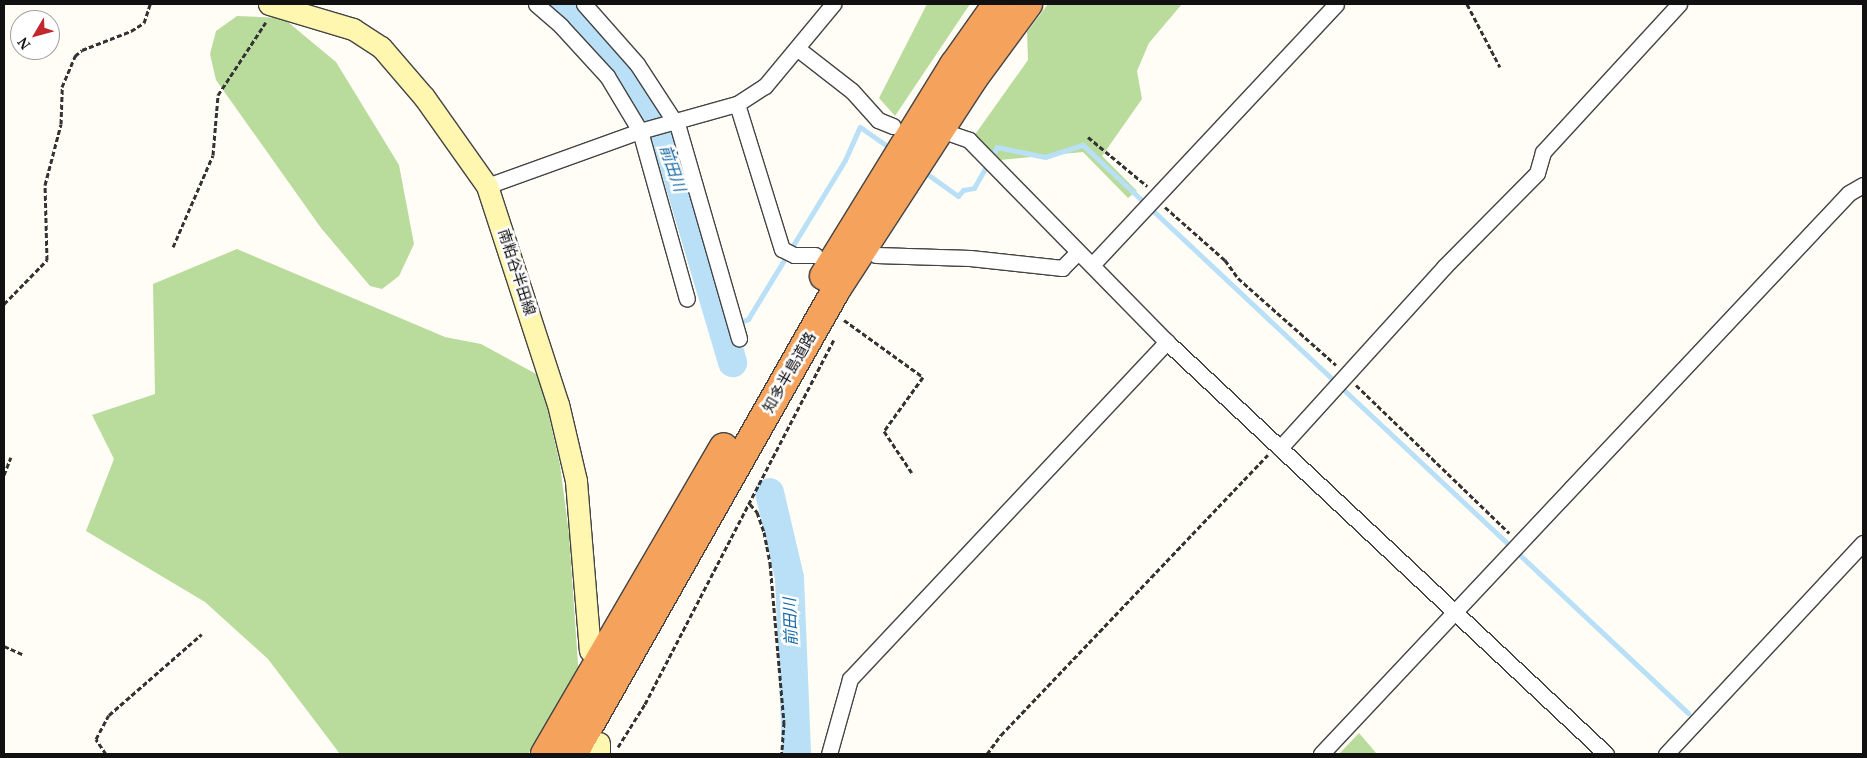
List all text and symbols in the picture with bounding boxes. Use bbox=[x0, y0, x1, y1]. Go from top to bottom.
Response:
north arrow bbox=[10, 10, 60, 60]
text: N bbox=[13, 34, 34, 54]
water label: 前田川 bbox=[656, 142, 690, 194]
street label: 南粕谷半田線 bbox=[495, 226, 539, 318]
street label: 知多半島道路 bbox=[759, 329, 819, 415]
water label: 前田川 bbox=[780, 598, 800, 646]

